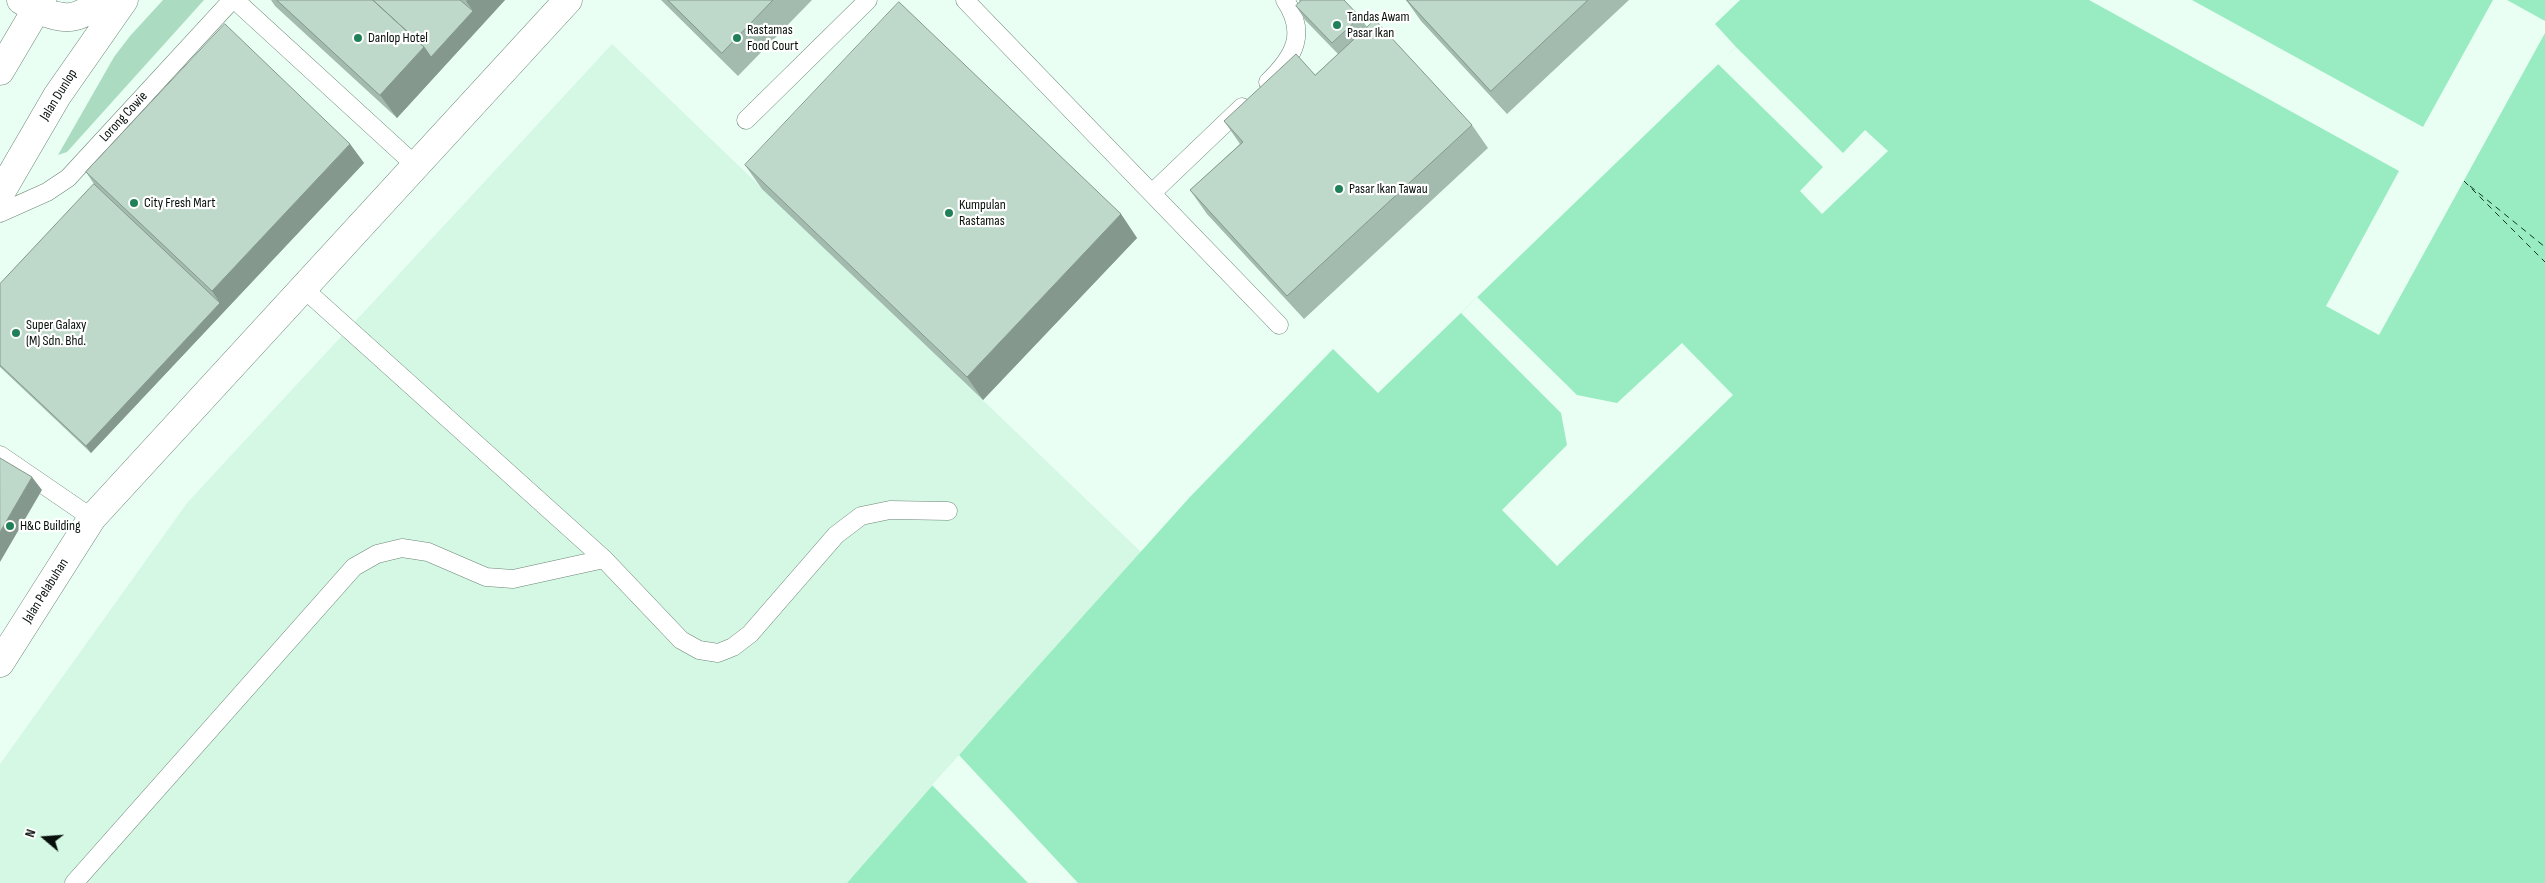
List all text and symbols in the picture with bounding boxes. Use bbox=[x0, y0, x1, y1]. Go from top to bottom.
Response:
place label: Tandas Awam Pasar Ikan bbox=[1347, 9, 1409, 41]
marker: Tandas Awam Pasar Ikan bbox=[1331, 19, 1343, 31]
place label: Rastamas Food Court bbox=[747, 22, 799, 54]
place label: Danlop Hotel bbox=[368, 30, 428, 46]
marker: Danlop Hotel bbox=[352, 32, 364, 44]
marker: Rastamas Food Court bbox=[731, 32, 743, 44]
street label: Jalan Dunlop bbox=[37, 66, 81, 124]
street label: Lorong Cowie bbox=[96, 88, 152, 146]
place label: Pasar Ikan Tawau bbox=[1349, 181, 1427, 197]
marker: Pasar Ikan Tawau bbox=[1333, 183, 1345, 195]
place label: City Fresh Mart bbox=[144, 195, 215, 211]
marker: City Fresh Mart bbox=[128, 197, 140, 209]
place label: Kumpulan Rastamas bbox=[959, 197, 1006, 230]
marker: Kumpulan Rastamas bbox=[943, 207, 955, 219]
place label: Super Galaxy (M) Sdn. Bhd. bbox=[26, 317, 87, 350]
marker: Super Galaxy (M) Sdn. Bhd. bbox=[10, 327, 22, 339]
place label: H&C Building bbox=[20, 518, 81, 534]
marker: H&C Building bbox=[4, 520, 16, 532]
street label: Jalan Pelabuhan bbox=[20, 556, 72, 626]
north arrow bbox=[20, 813, 70, 863]
text: N bbox=[21, 827, 39, 839]

